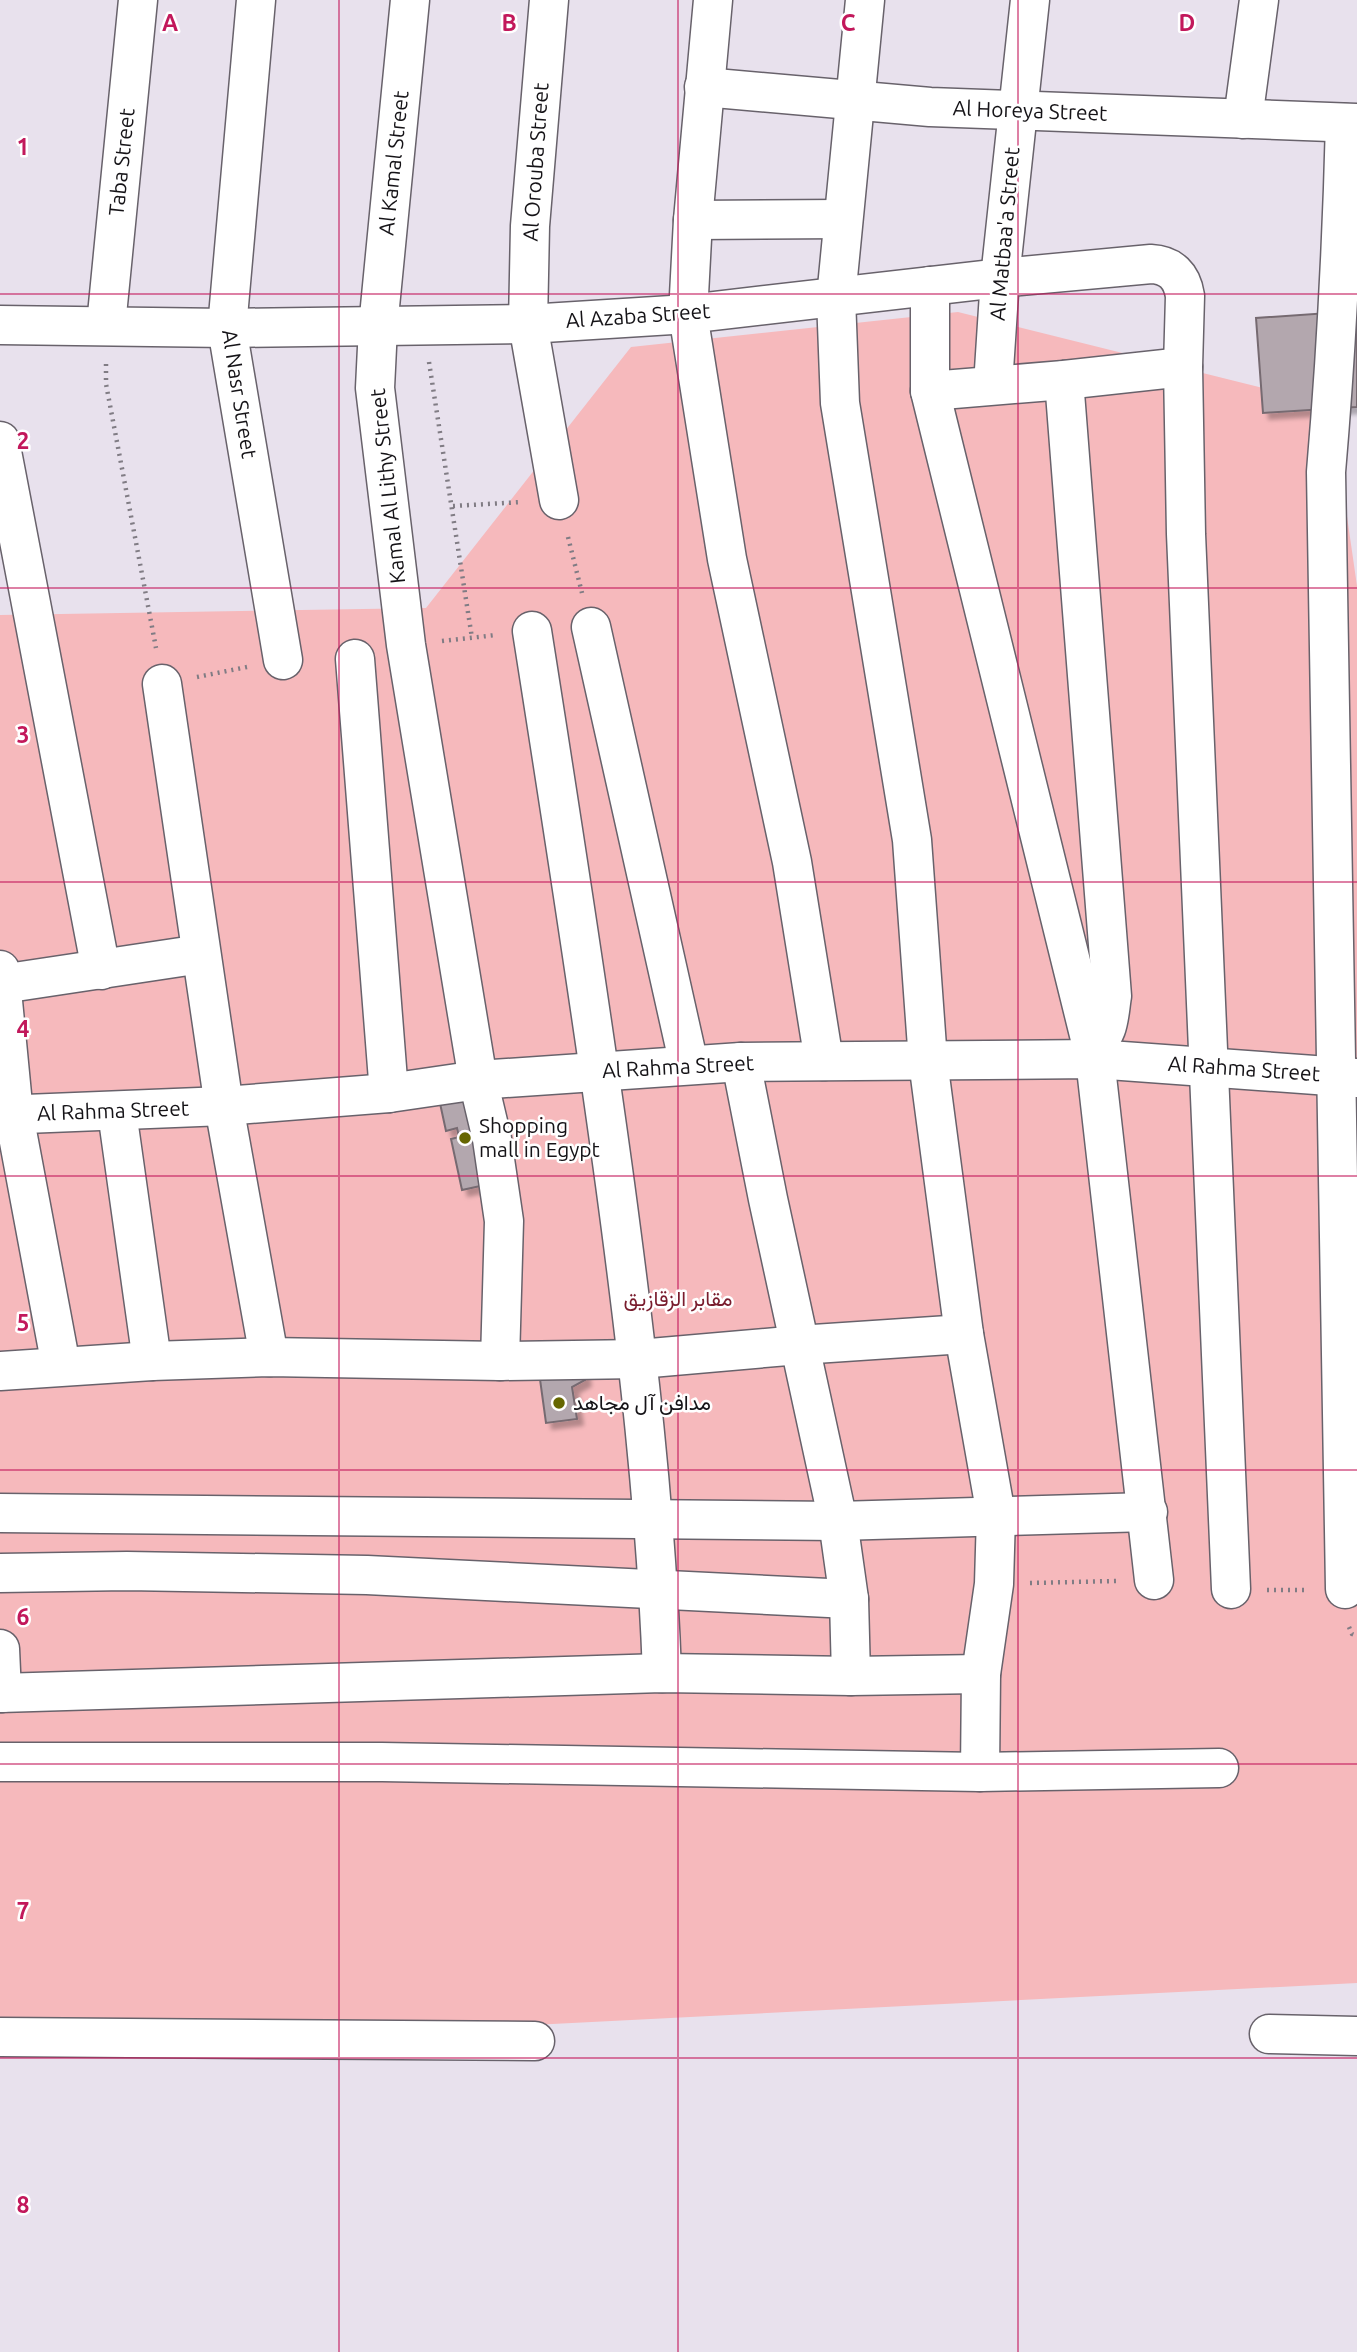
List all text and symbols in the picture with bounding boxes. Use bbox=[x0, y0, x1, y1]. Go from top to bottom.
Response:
text: A bbox=[162, 10, 178, 35]
text: B bbox=[501, 10, 517, 35]
text: C bbox=[841, 10, 856, 35]
text: D bbox=[1179, 10, 1195, 35]
street label: Al Orouba Street bbox=[517, 82, 553, 242]
street label: Al Kamal Street bbox=[373, 89, 413, 236]
street label: Al Horeya Street bbox=[952, 95, 1108, 125]
street label: Taba Street bbox=[103, 107, 139, 217]
text: 1 bbox=[17, 134, 29, 159]
street label: Al Matbaa'a Street bbox=[984, 146, 1024, 322]
street label: Al Azaba Street bbox=[565, 298, 711, 332]
street label: Al Nasr Street bbox=[218, 328, 262, 460]
street label: Kamal Al Lithy Street bbox=[365, 387, 409, 585]
text: 2 bbox=[17, 428, 29, 453]
text: 3 bbox=[17, 722, 29, 747]
text: 4 bbox=[17, 1016, 30, 1041]
street label: Al Rahma Street bbox=[601, 1050, 755, 1082]
street label: Al Rahma Street bbox=[1167, 1051, 1321, 1085]
street label: Al Rahma Street bbox=[37, 1095, 189, 1125]
place label: Shopping mall in Egypt bbox=[479, 1113, 600, 1161]
marker: Shopping mall in Egypt bbox=[457, 1130, 473, 1146]
park label: مقابر الزقازيق bbox=[624, 1286, 732, 1312]
text: 5 bbox=[17, 1310, 29, 1335]
place label: مدافن آل مجاهد bbox=[573, 1390, 711, 1415]
marker: مدافن آل مجاهد bbox=[551, 1395, 567, 1411]
text: 6 bbox=[17, 1604, 30, 1629]
text: 7 bbox=[17, 1898, 29, 1923]
text: 8 bbox=[17, 2192, 29, 2217]

